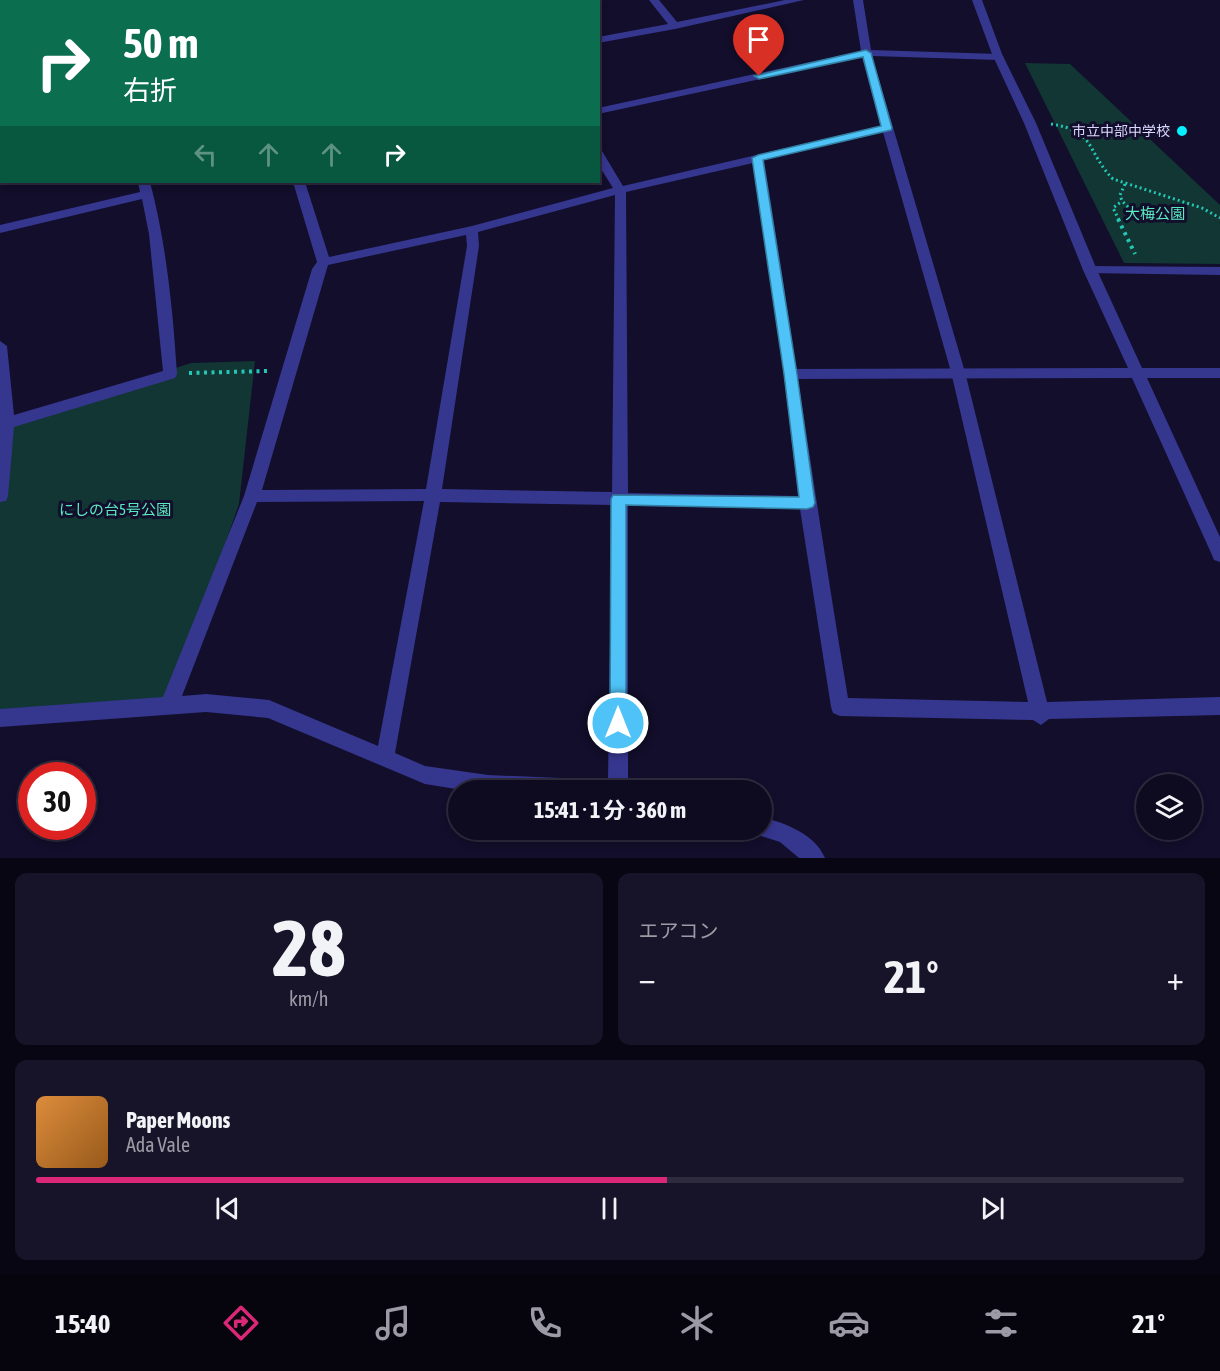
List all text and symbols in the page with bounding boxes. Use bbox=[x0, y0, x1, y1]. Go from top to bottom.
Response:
pin bbox=[733, 14, 784, 76]
text: 50 m bbox=[123, 19, 198, 67]
icon: arrive bbox=[742, 23, 775, 56]
icon: right bbox=[24, 24, 102, 102]
text: 右折 bbox=[123, 75, 177, 106]
place label: 市立中部中学校 bbox=[1072, 123, 1170, 139]
marker: 市立中部中学校 bbox=[1175, 124, 1189, 138]
icon: left bbox=[189, 138, 222, 171]
icon: ahead bbox=[252, 138, 285, 171]
icon: ahead bbox=[315, 138, 348, 171]
icon: right bbox=[378, 138, 411, 171]
park label: 大梅公園 bbox=[1125, 205, 1185, 222]
park label: にしの台5号公園 bbox=[59, 501, 171, 518]
position arrow bbox=[586, 691, 650, 755]
speed limit sign: 30 bbox=[18, 762, 96, 840]
map controls bbox=[1136, 774, 1202, 840]
button: layers bbox=[1136, 774, 1202, 840]
text: 15:41 · 1 分 · 360 m bbox=[534, 797, 686, 823]
text: 28 bbox=[272, 903, 345, 993]
text: エアコン bbox=[639, 919, 719, 942]
text: 21° bbox=[884, 951, 939, 1003]
text: − bbox=[639, 959, 656, 997]
text: + bbox=[1167, 959, 1184, 997]
text: km/h bbox=[289, 987, 329, 1010]
text: Paper Moons bbox=[126, 1107, 230, 1133]
text: Ada Vale bbox=[126, 1133, 190, 1156]
icon: previous bbox=[211, 1192, 244, 1225]
icon: pause bbox=[593, 1192, 626, 1225]
icon: next bbox=[976, 1192, 1009, 1225]
icon: directions bbox=[220, 1302, 262, 1344]
icon: music bbox=[372, 1302, 414, 1344]
icon: phone bbox=[524, 1302, 566, 1344]
icon: climate bbox=[676, 1302, 718, 1344]
icon: car bbox=[828, 1302, 870, 1344]
icon: filters bbox=[980, 1302, 1022, 1344]
text: 15:40 bbox=[55, 1308, 111, 1339]
text: 21° bbox=[1132, 1308, 1165, 1339]

